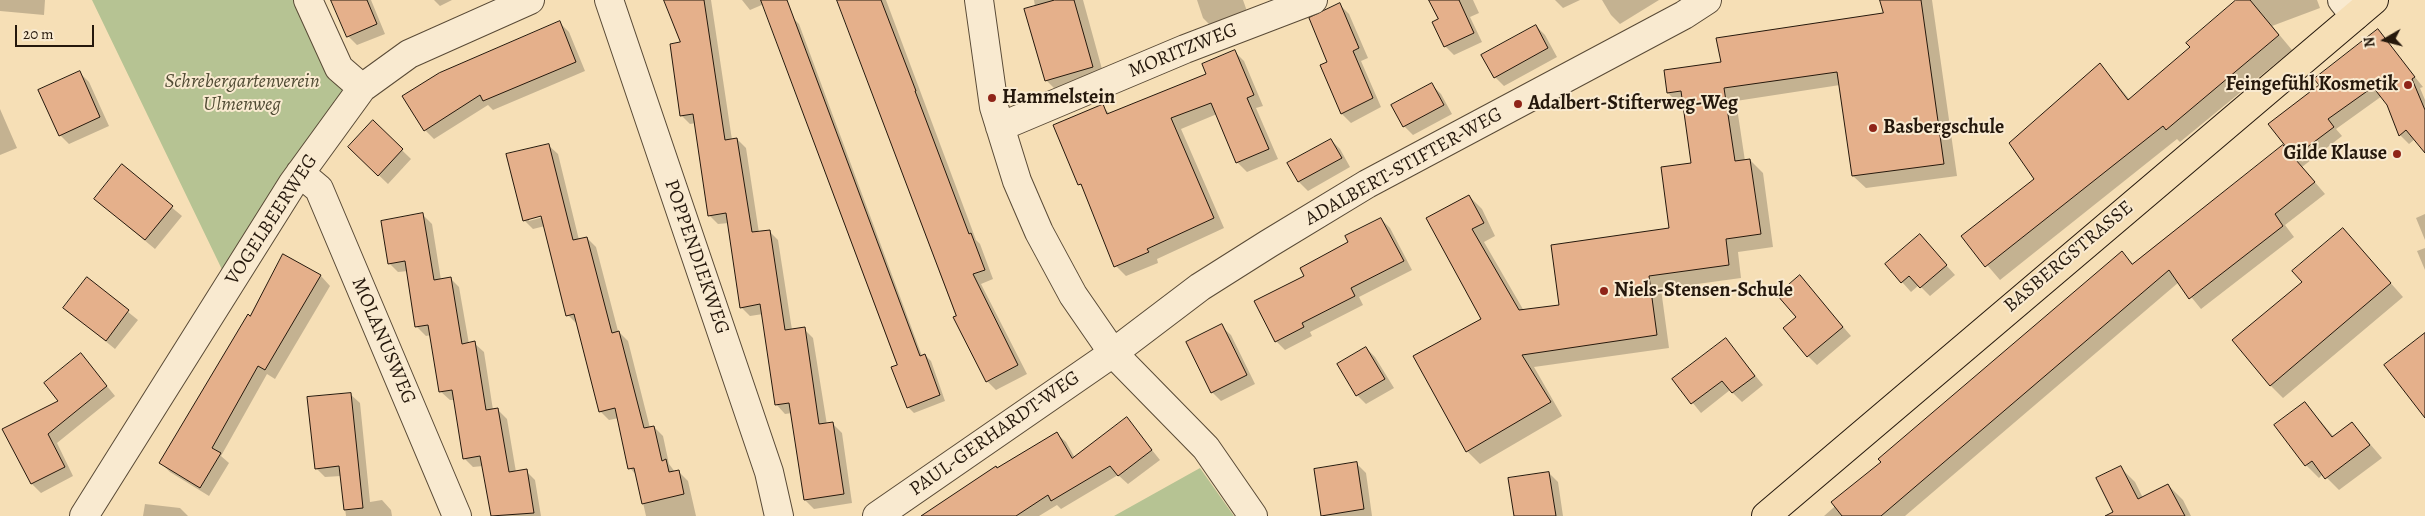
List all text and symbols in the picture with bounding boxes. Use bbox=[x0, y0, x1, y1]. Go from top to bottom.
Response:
scale bar bbox=[18, 15, 96, 47]
north arrow bbox=[2360, 15, 2410, 65]
street label: MORITZWEG bbox=[1125, 18, 1241, 84]
text: 20 m bbox=[23, 24, 54, 44]
text: N bbox=[2360, 36, 2380, 49]
park label: Schrebergartenverein Ulmenweg bbox=[164, 70, 320, 117]
place label: Feingefühl Kosmetik bbox=[2226, 73, 2398, 97]
marker: Feingefühl Kosmetik bbox=[2402, 79, 2414, 91]
place label: Hammelstein bbox=[1002, 86, 1115, 110]
marker: Hammelstein bbox=[986, 92, 998, 104]
place label: Adalbert-Stifterweg-Weg bbox=[1528, 92, 1738, 116]
marker: Adalbert-Stifterweg-Weg bbox=[1512, 98, 1524, 110]
street label: ADALBERT-STIFTER-WEG bbox=[1301, 103, 1507, 231]
place label: Basbergschule bbox=[1883, 116, 2004, 140]
marker: Basbergschule bbox=[1867, 122, 1879, 134]
place label: Gilde Klause bbox=[2283, 142, 2387, 166]
marker: Gilde Klause bbox=[2391, 148, 2403, 160]
street label: VOGELBEERWEG bbox=[221, 150, 323, 290]
street label: POPPENDIEKWEG bbox=[658, 176, 734, 338]
street label: BASBERGSTRASSE bbox=[1999, 196, 2139, 318]
street label: MOLANUSWEG bbox=[346, 274, 420, 408]
place label: Niels-Stensen-Schule bbox=[1614, 279, 1793, 303]
marker: Niels-Stensen-Schule bbox=[1598, 285, 1610, 297]
street label: PAUL-GERHARDT-WEG bbox=[905, 366, 1085, 502]

